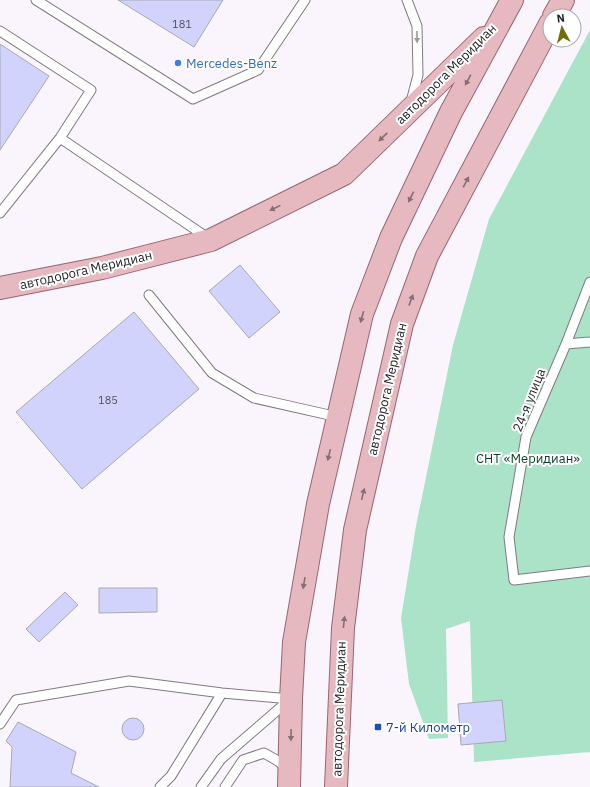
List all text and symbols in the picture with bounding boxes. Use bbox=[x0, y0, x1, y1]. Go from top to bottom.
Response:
north arrow bbox=[542, 8, 582, 48]
text: N bbox=[556, 11, 566, 26]
house number: 181 bbox=[172, 17, 192, 31]
street label: автодорога Меридиан bbox=[392, 20, 500, 128]
one-way arrow bbox=[414, 31, 420, 44]
place label: Mercedes-Benz bbox=[186, 55, 277, 72]
marker: Mercedes-Benz bbox=[173, 58, 183, 68]
one-way arrow bbox=[465, 74, 472, 86]
one-way arrow bbox=[378, 132, 388, 142]
one-way arrow bbox=[463, 177, 469, 188]
one-way arrow bbox=[408, 191, 414, 202]
one-way arrow bbox=[270, 205, 281, 211]
street label: автодорога Меридиан bbox=[18, 246, 154, 294]
one-way arrow bbox=[408, 293, 414, 305]
one-way arrow bbox=[359, 311, 365, 323]
street label: автодорога Меридиан bbox=[363, 321, 411, 457]
street label: 24-я улица bbox=[509, 366, 549, 434]
house number: 185 bbox=[98, 393, 118, 407]
one-way arrow bbox=[326, 449, 332, 462]
park label: СНТ «Меридиан» bbox=[476, 450, 580, 467]
one-way arrow bbox=[360, 488, 366, 500]
one-way arrow bbox=[301, 577, 307, 589]
one-way arrow bbox=[340, 616, 347, 628]
street label: автодорога Меридиан bbox=[328, 641, 350, 777]
place label: 7-й Километр bbox=[386, 719, 470, 736]
marker: 7-й Километр bbox=[373, 722, 383, 732]
one-way arrow bbox=[288, 729, 294, 742]

